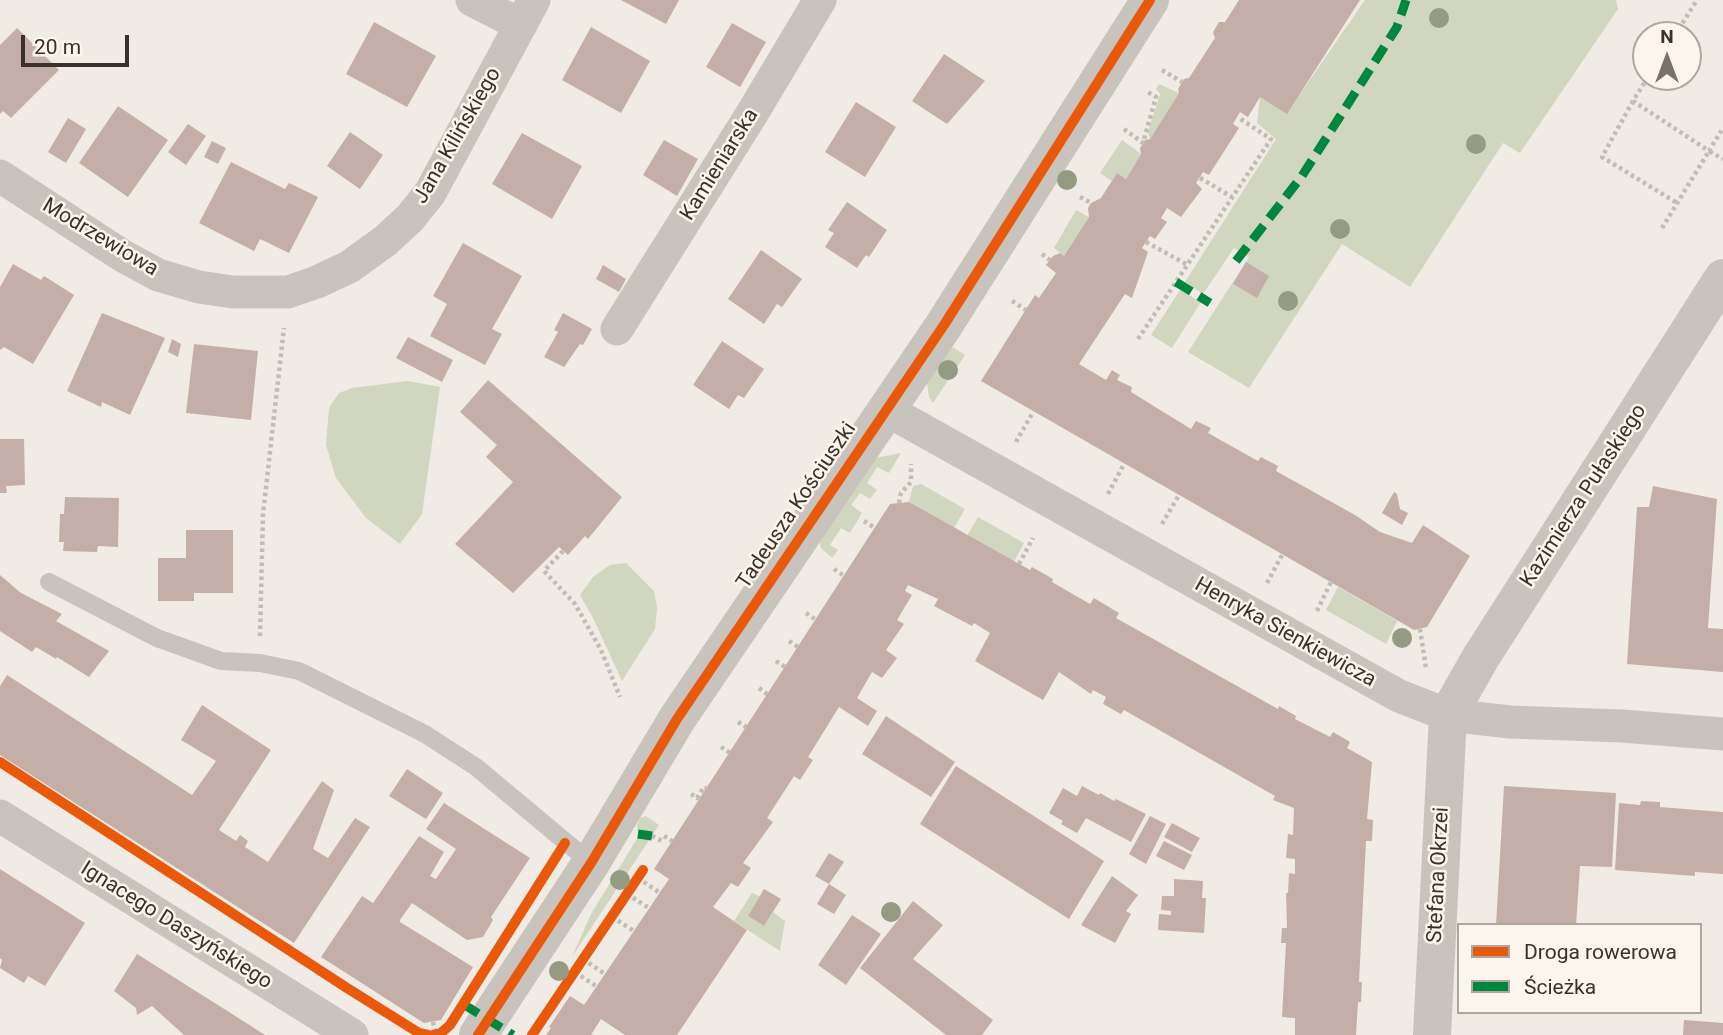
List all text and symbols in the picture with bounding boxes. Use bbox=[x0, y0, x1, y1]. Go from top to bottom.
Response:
scale bar bbox=[24, 21, 133, 65]
north arrow bbox=[1632, 21, 1702, 91]
text: N bbox=[1660, 25, 1674, 48]
text: 20 m bbox=[34, 35, 81, 59]
street label: Jana Kilińskiego bbox=[409, 64, 507, 208]
street label: Kamieniarska bbox=[676, 104, 764, 226]
street label: Modrzewiowa bbox=[37, 194, 163, 282]
street label: Kazimierza Pułaskiego bbox=[1516, 400, 1652, 592]
street label: Tadeusza Kościuszki bbox=[732, 418, 862, 594]
street label: Henryka Sienkiewicza bbox=[1190, 573, 1380, 693]
street label: Stefana Okrzei bbox=[1423, 806, 1455, 944]
street label: Ignacego Daszyńskiego bbox=[76, 857, 276, 995]
legend bbox=[1457, 923, 1702, 1014]
text: Droga rowerowa bbox=[1524, 940, 1677, 964]
text: Ścieżka bbox=[1524, 975, 1596, 999]

